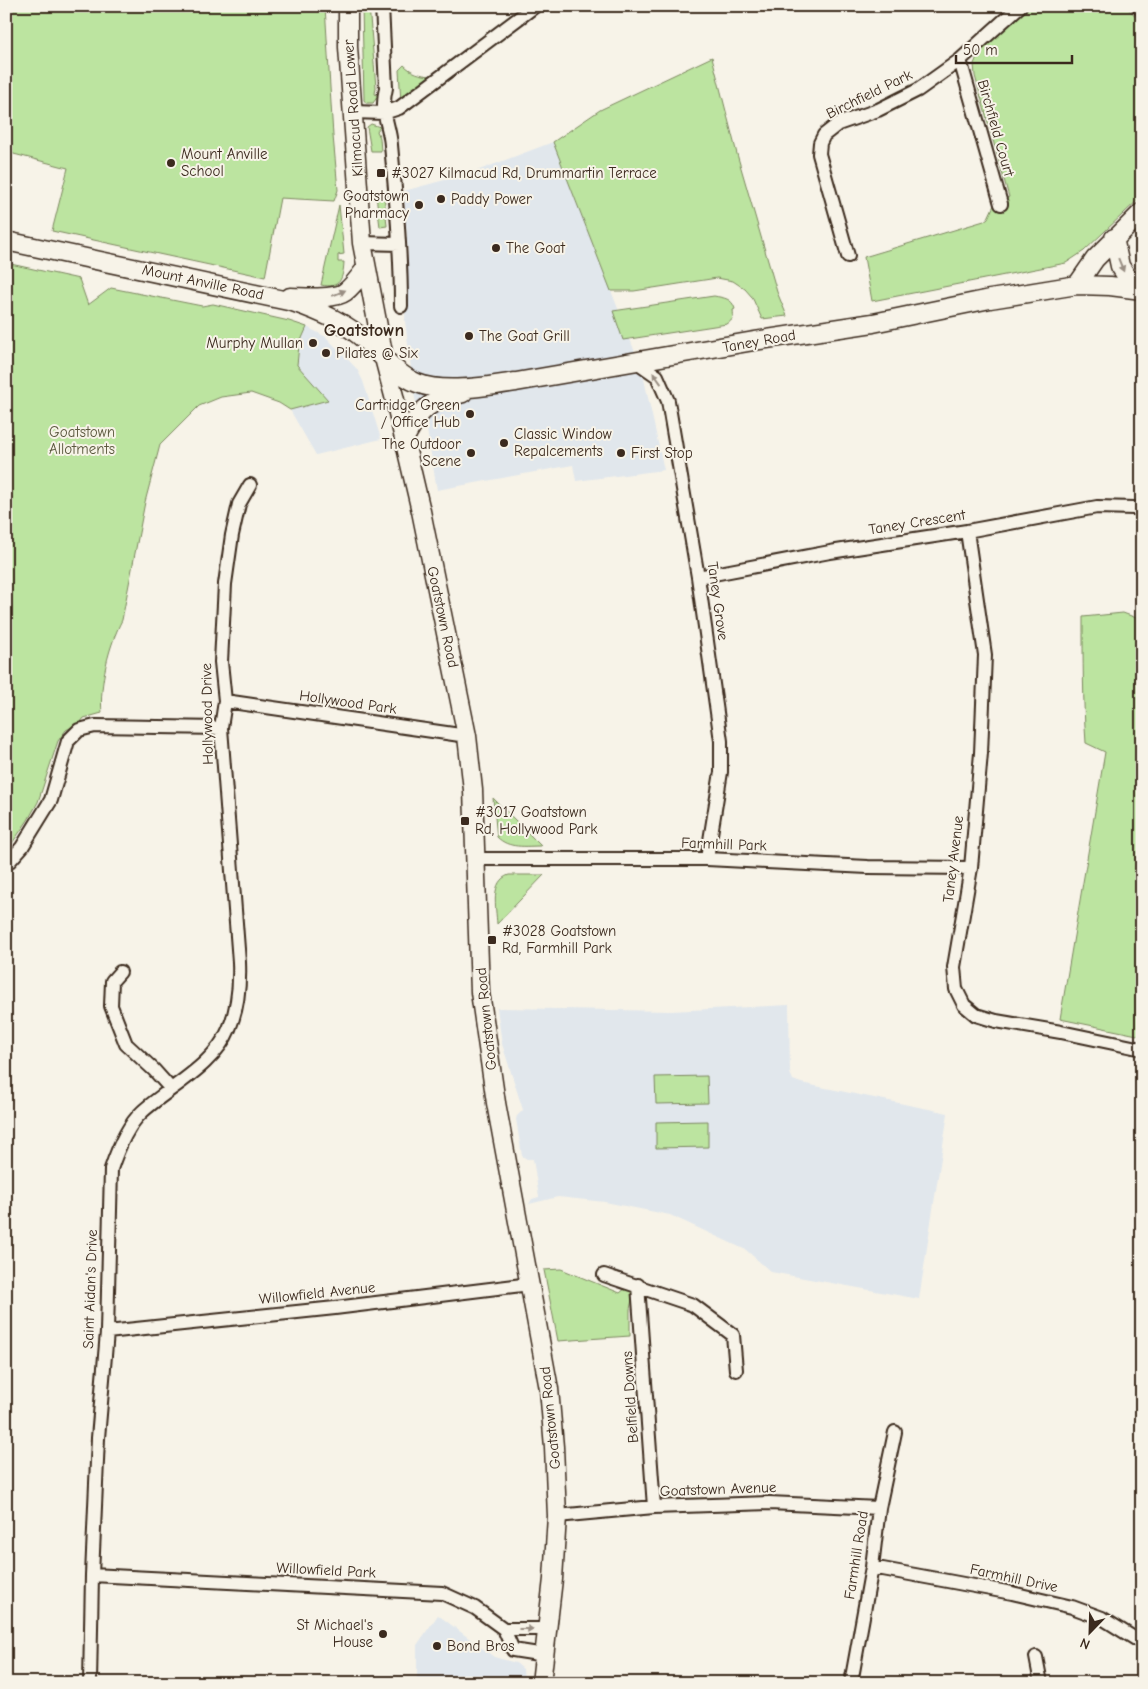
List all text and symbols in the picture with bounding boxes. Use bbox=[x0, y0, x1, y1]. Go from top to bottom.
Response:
scale bar bbox=[956, 32, 1072, 64]
street label: Kilmacud Road Lower bbox=[339, 39, 367, 177]
text: 50 m bbox=[963, 41, 998, 59]
street label: Birchfield Park bbox=[823, 65, 916, 123]
street label: Birchfield Court bbox=[974, 78, 1019, 179]
place label: Mount Anville School bbox=[181, 145, 268, 180]
marker: Mount Anville School bbox=[165, 157, 177, 169]
place label: #3027 Kilmacud Rd, Drummartin Terrace bbox=[391, 164, 657, 182]
marker: #3027 Kilmacud Rd, Drummartin Terrace bbox=[375, 167, 387, 179]
place label: Goatstown Pharmacy bbox=[343, 187, 409, 222]
place label: Paddy Power bbox=[451, 190, 532, 208]
marker: Paddy Power bbox=[435, 193, 447, 205]
marker: Goatstown Pharmacy bbox=[413, 199, 425, 211]
place label: The Goat bbox=[506, 239, 566, 257]
marker: The Goat bbox=[490, 242, 502, 254]
one-way arrow bbox=[1118, 258, 1126, 272]
street label: Mount Anville Road bbox=[141, 260, 265, 304]
one-way arrow bbox=[332, 289, 346, 297]
district label: Goatstown bbox=[324, 320, 404, 341]
street label: Taney Road bbox=[721, 326, 797, 356]
place label: The Goat Grill bbox=[479, 327, 570, 345]
marker: The Goat Grill bbox=[463, 330, 475, 342]
place label: Murphy Mullan bbox=[206, 334, 303, 352]
marker: Murphy Mullan bbox=[307, 337, 319, 349]
place label: Pilates @ Six bbox=[336, 344, 419, 362]
marker: Pilates @ Six bbox=[320, 347, 332, 359]
one-way arrow bbox=[652, 371, 662, 385]
place label: Cartridge Green / Office Hub bbox=[355, 396, 460, 431]
marker: Cartridge Green / Office Hub bbox=[464, 408, 476, 420]
park label: Goatstown Allotments bbox=[49, 423, 115, 458]
place label: Classic Window Repalcements bbox=[514, 425, 612, 460]
place label: The Outdoor Scene bbox=[382, 435, 461, 470]
marker: Classic Window Repalcements bbox=[498, 437, 510, 449]
place label: First Stop bbox=[631, 444, 693, 462]
marker: The Outdoor Scene bbox=[465, 447, 477, 459]
marker: First Stop bbox=[615, 447, 627, 459]
street label: Taney Crescent bbox=[867, 505, 967, 539]
street label: Taney Grove bbox=[704, 560, 733, 642]
street label: Goatstown Road bbox=[423, 565, 463, 669]
street label: Hollywood Drive bbox=[197, 662, 217, 765]
street label: Hollywood Park bbox=[298, 686, 399, 718]
place label: #3017 Goatstown Rd, Hollywood Park bbox=[475, 803, 598, 838]
street label: Taney Avenue bbox=[939, 814, 967, 903]
marker: #3017 Goatstown Rd, Hollywood Park bbox=[459, 815, 471, 827]
street label: Farmhill Park bbox=[681, 834, 768, 855]
place label: #3028 Goatstown Rd, Farmhill Park bbox=[502, 922, 616, 957]
marker: #3028 Goatstown Rd, Farmhill Park bbox=[486, 934, 498, 946]
street label: Goatstown Road bbox=[472, 967, 500, 1071]
street label: Saint Aidan's Drive bbox=[79, 1228, 101, 1349]
street label: Willowfield Avenue bbox=[258, 1278, 376, 1308]
street label: Belfield Downs bbox=[618, 1350, 642, 1444]
street label: Goatstown Road bbox=[536, 1366, 564, 1470]
street label: Goatstown Avenue bbox=[659, 1478, 777, 1500]
street label: Farmhill Road bbox=[840, 1509, 872, 1601]
street label: Willowfield Park bbox=[276, 1558, 377, 1582]
street label: Farmhill Drive bbox=[968, 1560, 1060, 1596]
north arrow bbox=[1066, 1606, 1116, 1656]
place label: St Michael's House bbox=[296, 1616, 373, 1651]
one-way arrow bbox=[518, 1625, 534, 1633]
marker: St Michael's House bbox=[377, 1628, 389, 1640]
text: N bbox=[1078, 1634, 1093, 1653]
place label: Bond Bros bbox=[447, 1637, 515, 1655]
marker: Bond Bros bbox=[431, 1640, 443, 1652]

